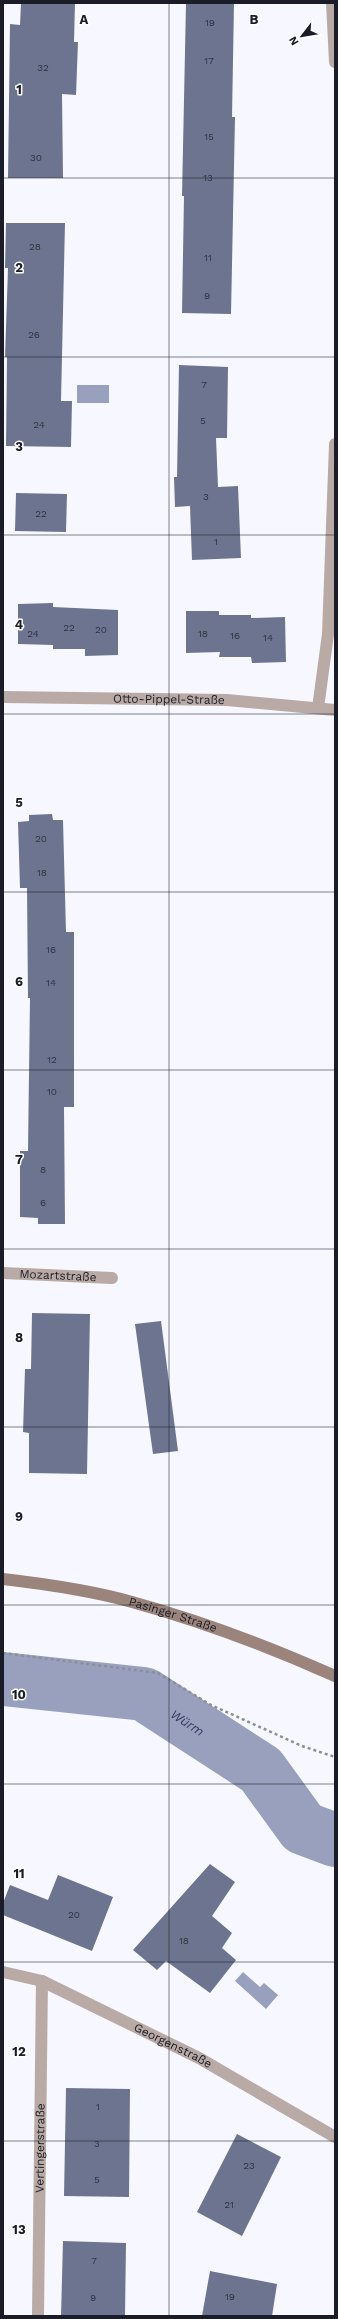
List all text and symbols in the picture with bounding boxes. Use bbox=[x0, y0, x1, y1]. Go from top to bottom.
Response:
text: A bbox=[80, 12, 89, 27]
text: B bbox=[250, 12, 259, 27]
north arrow bbox=[282, 16, 322, 56]
house number: 19 bbox=[205, 17, 215, 28]
text: N bbox=[286, 34, 302, 48]
house number: 17 bbox=[204, 55, 214, 66]
house number: 32 bbox=[37, 62, 49, 73]
text: 1 bbox=[16, 82, 22, 97]
house number: 15 bbox=[204, 131, 214, 142]
house number: 30 bbox=[30, 152, 42, 163]
house number: 13 bbox=[203, 172, 213, 183]
house number: 28 bbox=[29, 241, 41, 252]
house number: 11 bbox=[204, 252, 212, 263]
text: 2 bbox=[15, 260, 23, 275]
house number: 9 bbox=[204, 290, 210, 301]
house number: 26 bbox=[28, 329, 40, 340]
house number: 7 bbox=[201, 379, 207, 390]
house number: 5 bbox=[200, 415, 206, 426]
house number: 24 bbox=[33, 419, 45, 430]
text: 3 bbox=[15, 439, 23, 454]
house number: 3 bbox=[203, 491, 209, 502]
house number: 22 bbox=[35, 508, 47, 519]
house number: 1 bbox=[214, 536, 218, 547]
text: 4 bbox=[15, 617, 24, 632]
house number: 22 bbox=[63, 622, 75, 633]
house number: 20 bbox=[95, 624, 107, 635]
house number: 24 bbox=[27, 628, 39, 639]
house number: 18 bbox=[198, 628, 208, 639]
house number: 16 bbox=[230, 630, 240, 641]
house number: 14 bbox=[263, 632, 273, 643]
street label: Otto-Pippel-Straße bbox=[113, 691, 225, 707]
text: 5 bbox=[15, 795, 23, 810]
house number: 20 bbox=[35, 833, 47, 844]
house number: 18 bbox=[37, 867, 47, 878]
house number: 16 bbox=[46, 944, 56, 955]
text: 6 bbox=[15, 974, 23, 989]
house number: 14 bbox=[46, 977, 56, 988]
house number: 12 bbox=[47, 1054, 57, 1065]
house number: 10 bbox=[47, 1086, 57, 1097]
text: 7 bbox=[15, 1152, 23, 1167]
house number: 8 bbox=[40, 1164, 46, 1175]
house number: 6 bbox=[40, 1197, 46, 1208]
street label: Mozartstraße bbox=[19, 1267, 97, 1284]
text: 8 bbox=[15, 1330, 23, 1345]
text: 9 bbox=[15, 1509, 23, 1524]
street label: Pasinger Straße bbox=[127, 1594, 219, 1635]
text: 10 bbox=[12, 1687, 26, 1702]
water label: Würm bbox=[168, 1706, 207, 1739]
text: 11 bbox=[13, 1866, 25, 1881]
house number: 20 bbox=[68, 1909, 80, 1920]
house number: 18 bbox=[179, 1935, 189, 1946]
street label: Georgenstraße bbox=[132, 2020, 215, 2071]
text: 12 bbox=[12, 2044, 26, 2059]
house number: 1 bbox=[96, 2101, 100, 2112]
street label: Vertingerstraße bbox=[32, 2103, 48, 2193]
house number: 3 bbox=[94, 2138, 100, 2149]
house number: 23 bbox=[243, 2160, 255, 2171]
house number: 5 bbox=[94, 2174, 100, 2185]
house number: 21 bbox=[224, 2199, 234, 2210]
text: 13 bbox=[12, 2222, 26, 2237]
house number: 7 bbox=[91, 2255, 97, 2266]
house number: 19 bbox=[225, 2291, 235, 2302]
house number: 9 bbox=[90, 2292, 96, 2303]

